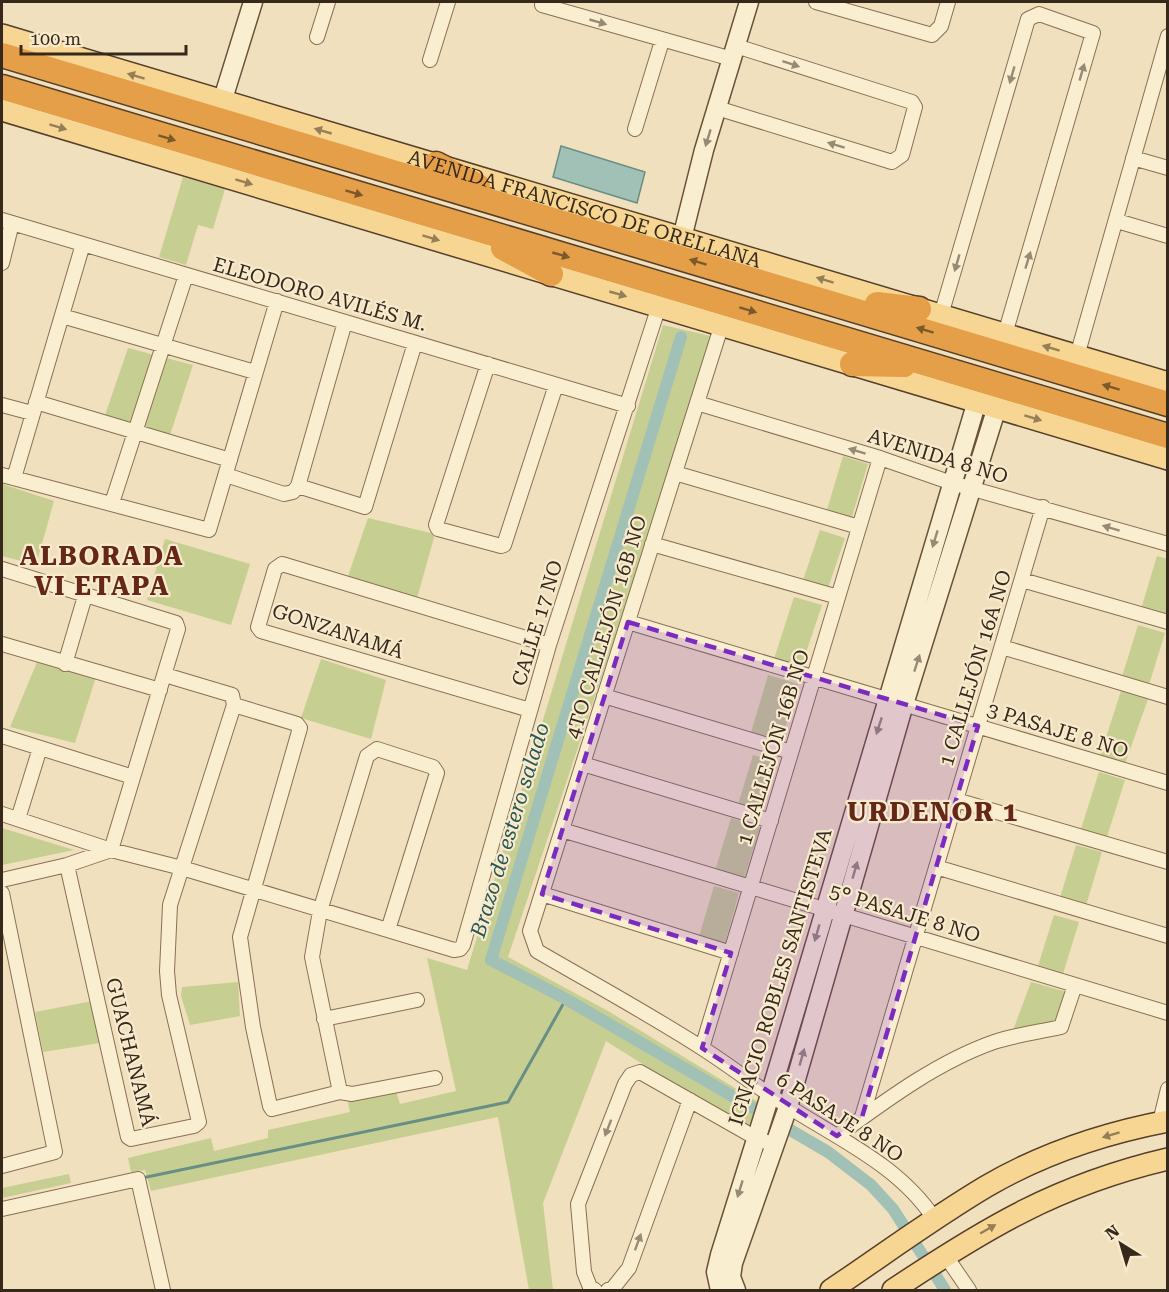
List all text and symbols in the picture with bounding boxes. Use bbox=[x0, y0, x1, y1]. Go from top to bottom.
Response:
scale bar bbox=[21, 18, 186, 56]
one-way arrow bbox=[589, 18, 607, 27]
text: 100 m bbox=[30, 28, 81, 49]
one-way arrow bbox=[782, 59, 800, 69]
one-way arrow bbox=[1078, 63, 1087, 81]
one-way arrow bbox=[1007, 67, 1016, 85]
one-way arrow bbox=[127, 70, 145, 80]
one-way arrow bbox=[49, 123, 67, 132]
one-way arrow bbox=[314, 126, 332, 135]
one-way arrow bbox=[703, 129, 712, 147]
one-way arrow bbox=[158, 134, 176, 143]
one-way arrow bbox=[827, 140, 845, 149]
street label: AVENIDA FRANCISCO DE ORELLANA bbox=[405, 145, 764, 273]
one-way arrow bbox=[235, 178, 253, 187]
one-way arrow bbox=[345, 189, 363, 198]
one-way arrow bbox=[422, 234, 440, 243]
one-way arrow bbox=[552, 251, 570, 260]
one-way arrow bbox=[1024, 251, 1033, 269]
street label: ELEODORO AVILÉS M. bbox=[210, 252, 430, 336]
one-way arrow bbox=[952, 254, 961, 272]
one-way arrow bbox=[689, 257, 707, 266]
one-way arrow bbox=[816, 275, 834, 284]
one-way arrow bbox=[609, 290, 627, 299]
one-way arrow bbox=[739, 306, 757, 315]
one-way arrow bbox=[916, 325, 934, 334]
one-way arrow bbox=[1042, 343, 1060, 352]
one-way arrow bbox=[1102, 382, 1120, 391]
one-way arrow bbox=[1024, 414, 1042, 423]
street label: AVENIDA 8 NO bbox=[865, 423, 1011, 489]
one-way arrow bbox=[848, 446, 866, 455]
street label: 4TO CALLEJÓN 16B NO bbox=[561, 513, 651, 741]
one-way arrow bbox=[1102, 523, 1120, 532]
one-way arrow bbox=[930, 530, 939, 548]
district label: ALBORADA VI ETAPA bbox=[20, 541, 184, 601]
street label: CALLE 17 NO bbox=[506, 557, 568, 689]
street label: 1 CALLEJÓN 16A NO bbox=[934, 567, 1016, 769]
street label: GONZANAMÁ bbox=[269, 598, 407, 664]
street label: 1 CALLEJÓN 16B NO bbox=[732, 646, 814, 848]
one-way arrow bbox=[913, 654, 922, 672]
street label: 3 PASAJE 8 NO bbox=[984, 697, 1132, 763]
one-way arrow bbox=[874, 717, 883, 735]
water label: Brazo de estero salado bbox=[466, 720, 554, 941]
district label: URDENOR 1 bbox=[847, 797, 1019, 827]
street label: IGNACIO ROBLES SANTISTEVA bbox=[723, 826, 837, 1128]
one-way arrow bbox=[851, 860, 860, 878]
street label: 5° PASAJE 8 NO bbox=[827, 879, 983, 947]
one-way arrow bbox=[812, 924, 821, 942]
street label: GUACHANAMÁ bbox=[101, 975, 161, 1129]
one-way arrow bbox=[798, 1048, 807, 1066]
street label: 6 PASAJE 8 NO bbox=[772, 1067, 908, 1167]
one-way arrow bbox=[603, 1119, 612, 1137]
one-way arrow bbox=[1102, 1131, 1120, 1140]
one-way arrow bbox=[735, 1180, 744, 1198]
north arrow bbox=[1091, 1214, 1151, 1274]
text: N bbox=[1102, 1221, 1123, 1244]
one-way arrow bbox=[980, 1224, 997, 1234]
one-way arrow bbox=[633, 1233, 643, 1251]

